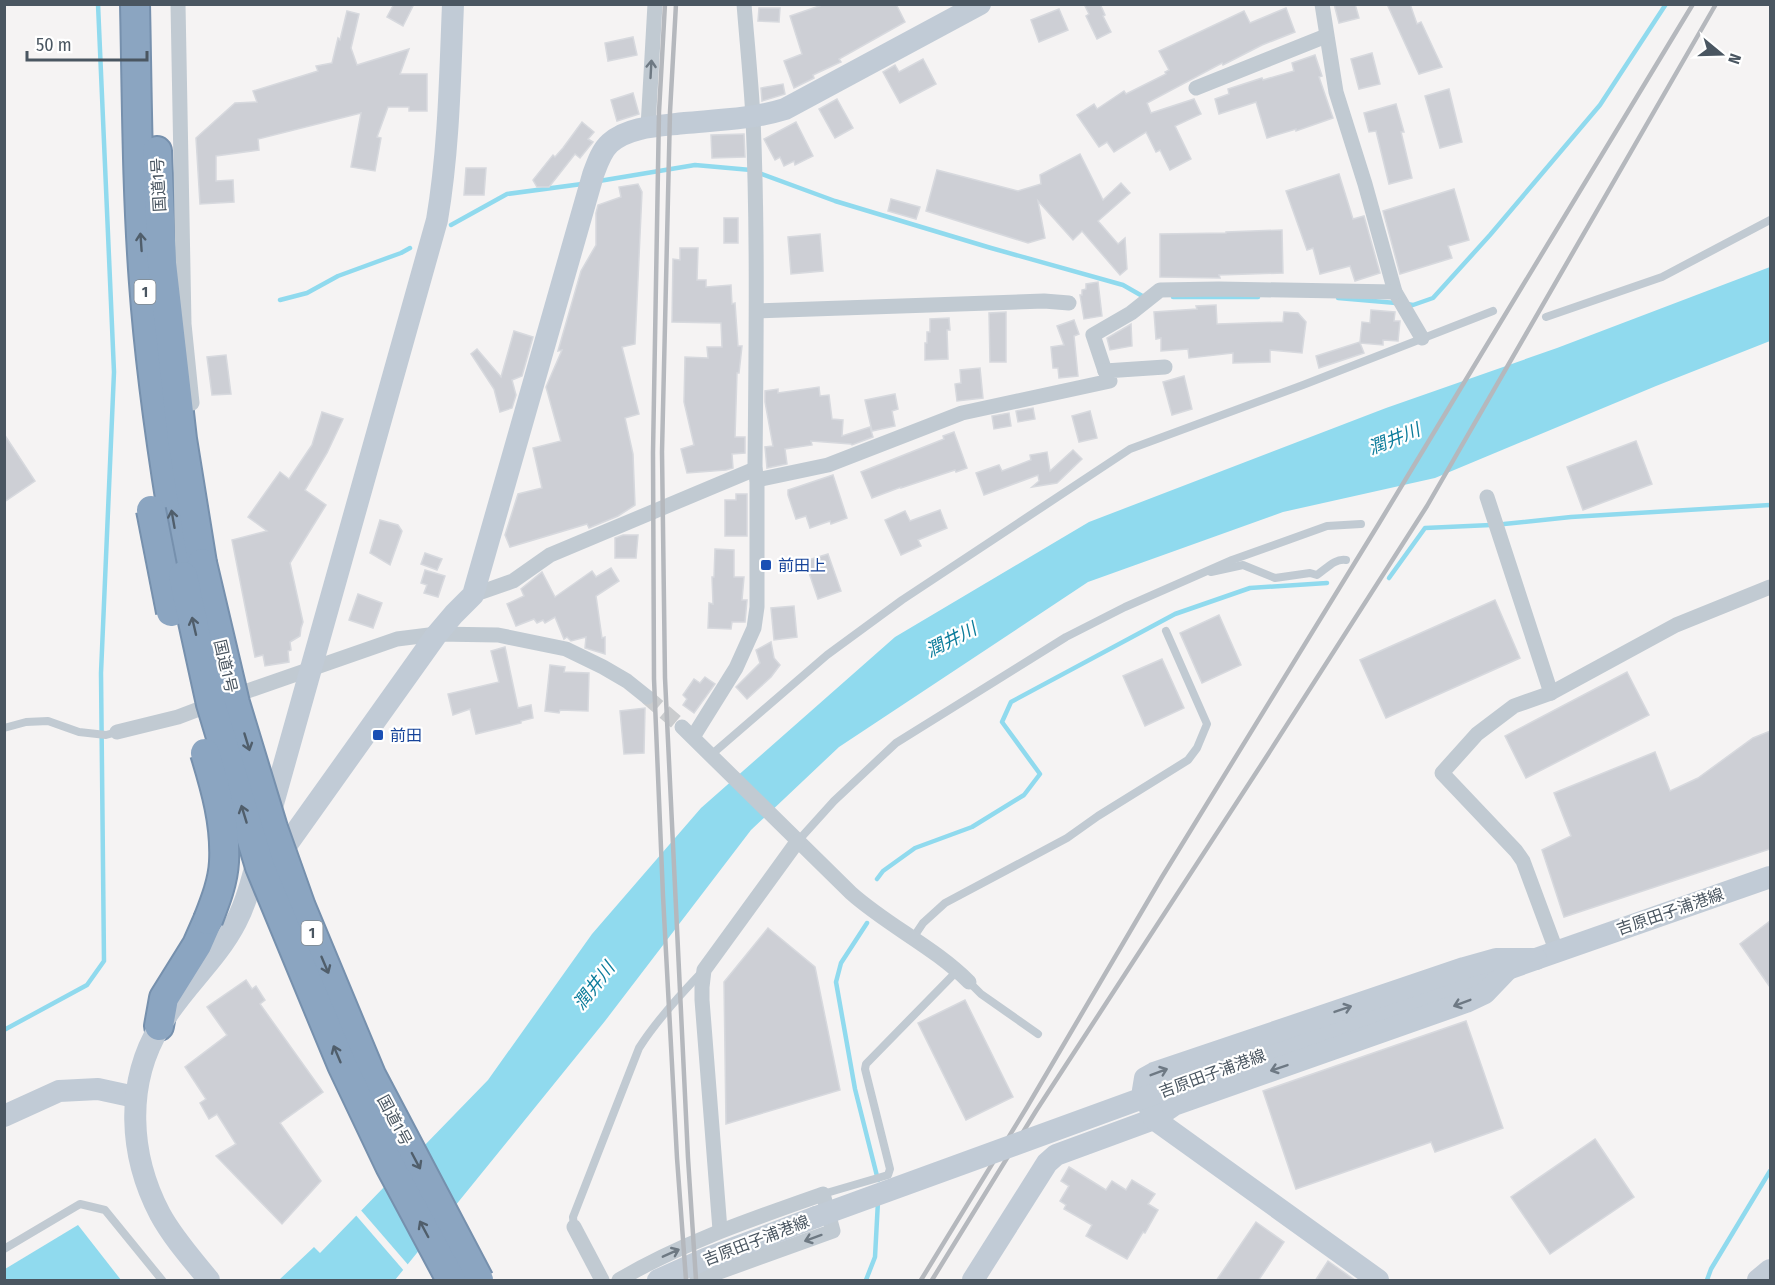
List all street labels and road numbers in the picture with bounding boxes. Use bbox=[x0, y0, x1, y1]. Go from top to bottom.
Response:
street label: 国道1号 bbox=[148, 157, 169, 213]
road number: 1 bbox=[134, 280, 156, 304]
street label: 国道1号 bbox=[210, 638, 241, 695]
street label: 吉原田子浦港線 bbox=[1614, 884, 1726, 939]
road number: 1 bbox=[302, 921, 322, 945]
street label: 吉原田子浦港線 bbox=[1156, 1045, 1268, 1102]
street label: 国道1号 bbox=[373, 1092, 416, 1149]
street label: 吉原田子浦港線 bbox=[700, 1212, 812, 1269]

